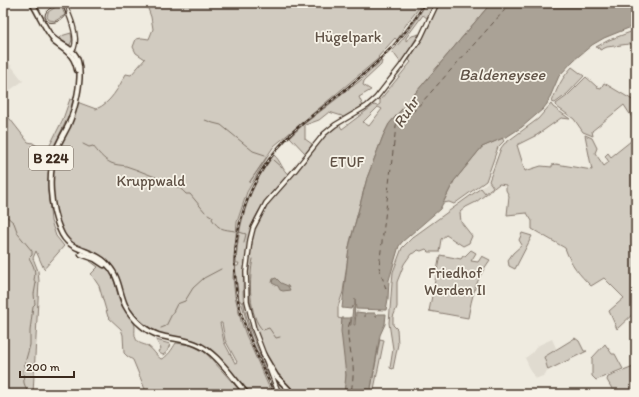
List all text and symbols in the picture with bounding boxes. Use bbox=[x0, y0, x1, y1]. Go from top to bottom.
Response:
park label: Hügelpark bbox=[315, 28, 382, 46]
water label: Baldeneysee bbox=[459, 65, 546, 84]
water label: Ruhr bbox=[389, 91, 424, 131]
road number: B 224 bbox=[29, 146, 73, 170]
park label: ETUF bbox=[330, 153, 364, 171]
park label: Kruppwald bbox=[116, 172, 186, 190]
park label: Friedhof Werden II bbox=[424, 264, 486, 299]
scale bar bbox=[20, 353, 74, 379]
text: 200 m bbox=[26, 360, 60, 374]

